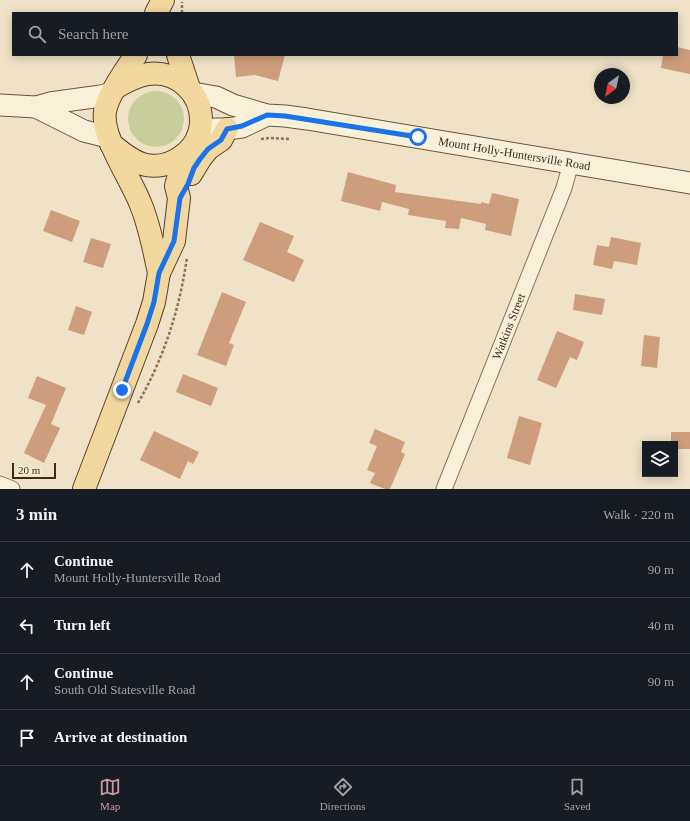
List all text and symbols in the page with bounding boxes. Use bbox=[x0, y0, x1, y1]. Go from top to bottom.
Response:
search box bbox=[12, 12, 678, 56]
icon: search bbox=[26, 23, 48, 45]
text: Search here bbox=[58, 26, 128, 42]
north arrow bbox=[594, 68, 630, 104]
route start bbox=[409, 128, 427, 146]
street label: Mount Holly-Huntersville Road bbox=[437, 134, 591, 173]
street label: Watkins Street bbox=[489, 291, 529, 362]
route end bbox=[113, 381, 131, 399]
map controls bbox=[642, 441, 678, 477]
button: layers bbox=[642, 441, 678, 477]
scale bar bbox=[12, 461, 56, 480]
text: 20 m bbox=[18, 464, 40, 476]
text: 3 min bbox=[16, 505, 57, 524]
text: Walk · 220 m bbox=[603, 507, 674, 522]
text: Continue bbox=[54, 553, 113, 569]
icon: ahead bbox=[16, 559, 38, 581]
text: 90 m bbox=[648, 562, 674, 577]
text: Mount Holly-Huntersville Road bbox=[54, 570, 221, 585]
icon: left bbox=[16, 615, 38, 637]
text: Turn left bbox=[54, 617, 111, 633]
text: 40 m bbox=[648, 618, 674, 633]
text: Continue bbox=[54, 665, 113, 681]
icon: ahead bbox=[16, 671, 38, 693]
text: 90 m bbox=[648, 674, 674, 689]
text: South Old Statesville Road bbox=[54, 682, 195, 697]
icon: arrive bbox=[16, 727, 38, 749]
text: Arrive at destination bbox=[54, 729, 187, 745]
tab: Map bbox=[99, 776, 121, 812]
tab: Directions bbox=[320, 776, 365, 812]
tab: Saved bbox=[564, 776, 591, 812]

